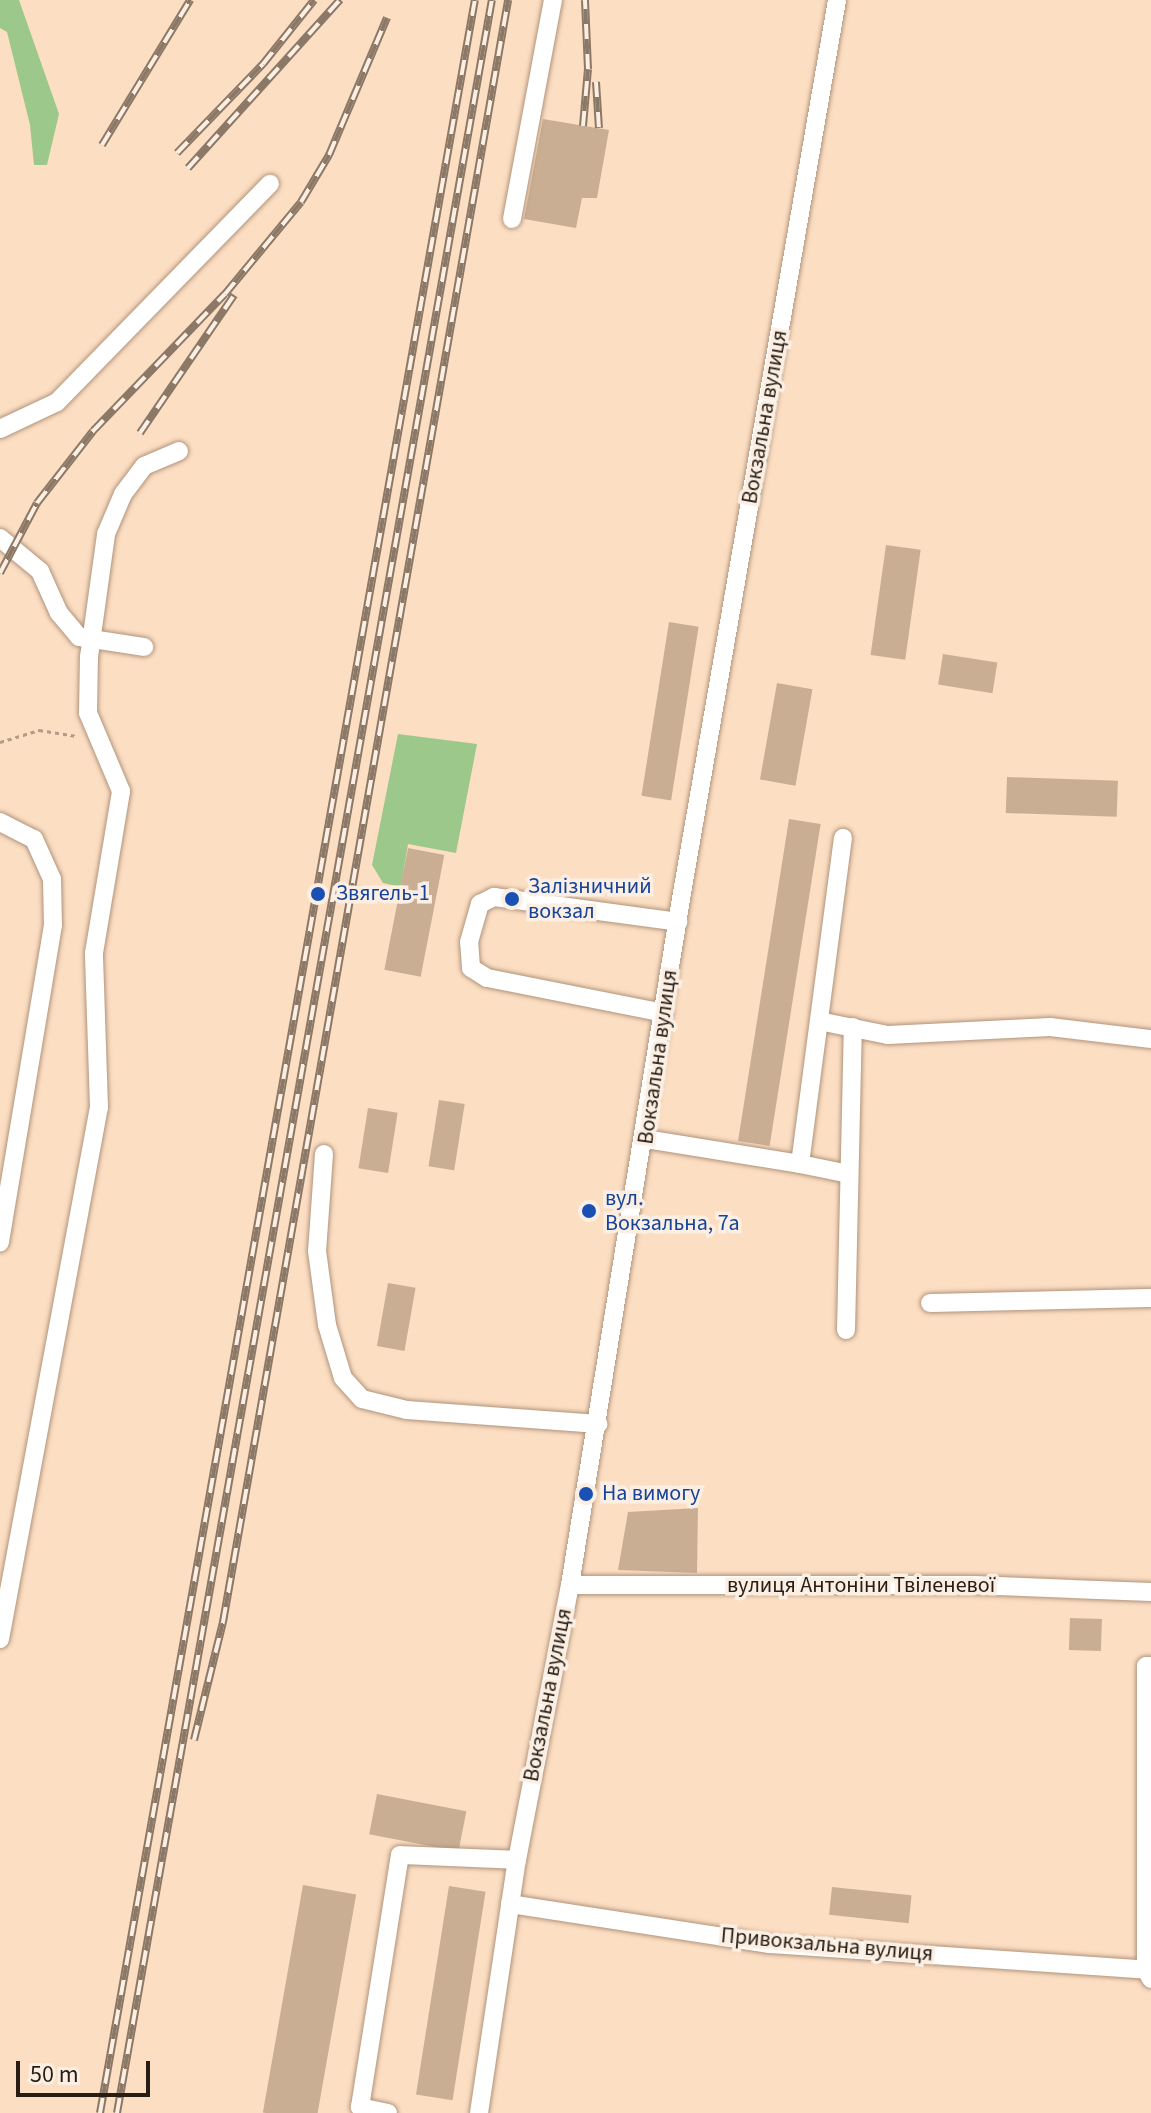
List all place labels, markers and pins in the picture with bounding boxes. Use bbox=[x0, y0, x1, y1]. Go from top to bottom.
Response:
place label: Залізничний вокзал bbox=[528, 873, 652, 924]
place label: Звягель-1 bbox=[336, 881, 430, 907]
marker: Звягель-1 bbox=[307, 883, 329, 905]
marker: Залізничний вокзал bbox=[503, 890, 521, 908]
place label: вул. Вокзальна, 7а bbox=[605, 1185, 740, 1236]
marker: вул. Вокзальна, 7а bbox=[580, 1202, 598, 1220]
place label: На вимогу bbox=[602, 1481, 700, 1507]
marker: На вимогу bbox=[577, 1485, 595, 1503]

